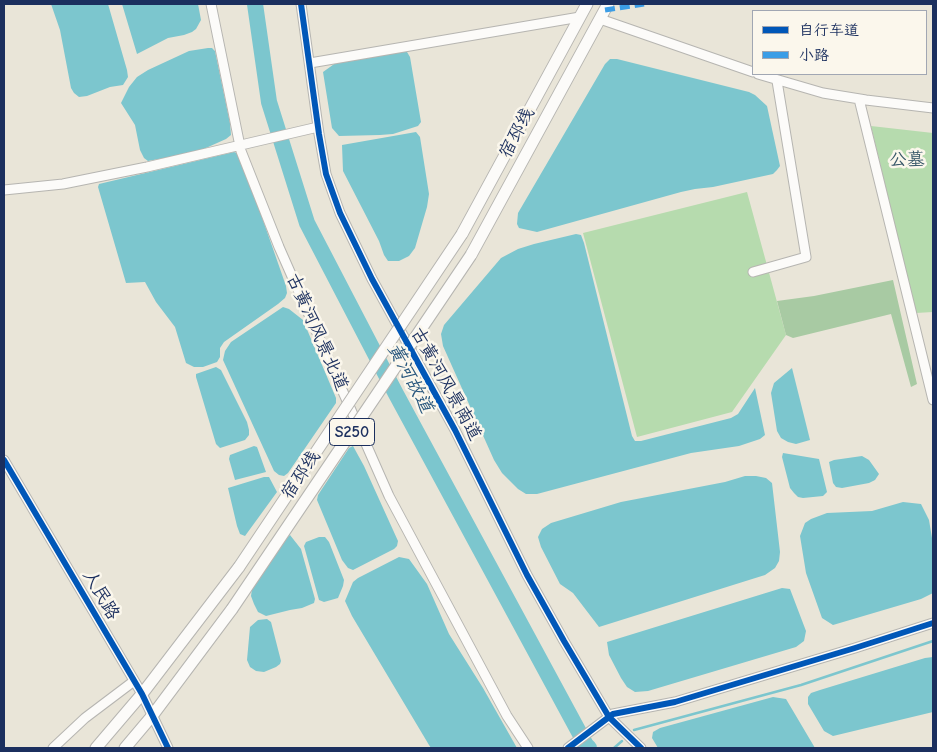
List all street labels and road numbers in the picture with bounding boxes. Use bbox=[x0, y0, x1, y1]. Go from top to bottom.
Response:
street label: 宿邳线 bbox=[495, 104, 539, 162]
street label: 古黄河风景北道 bbox=[282, 270, 352, 394]
street label: 古黄河风景南道 bbox=[406, 324, 486, 444]
road number: S250 bbox=[330, 418, 374, 446]
street label: 宿邳线 bbox=[277, 447, 325, 503]
street label: 人民路 bbox=[78, 566, 124, 624]

